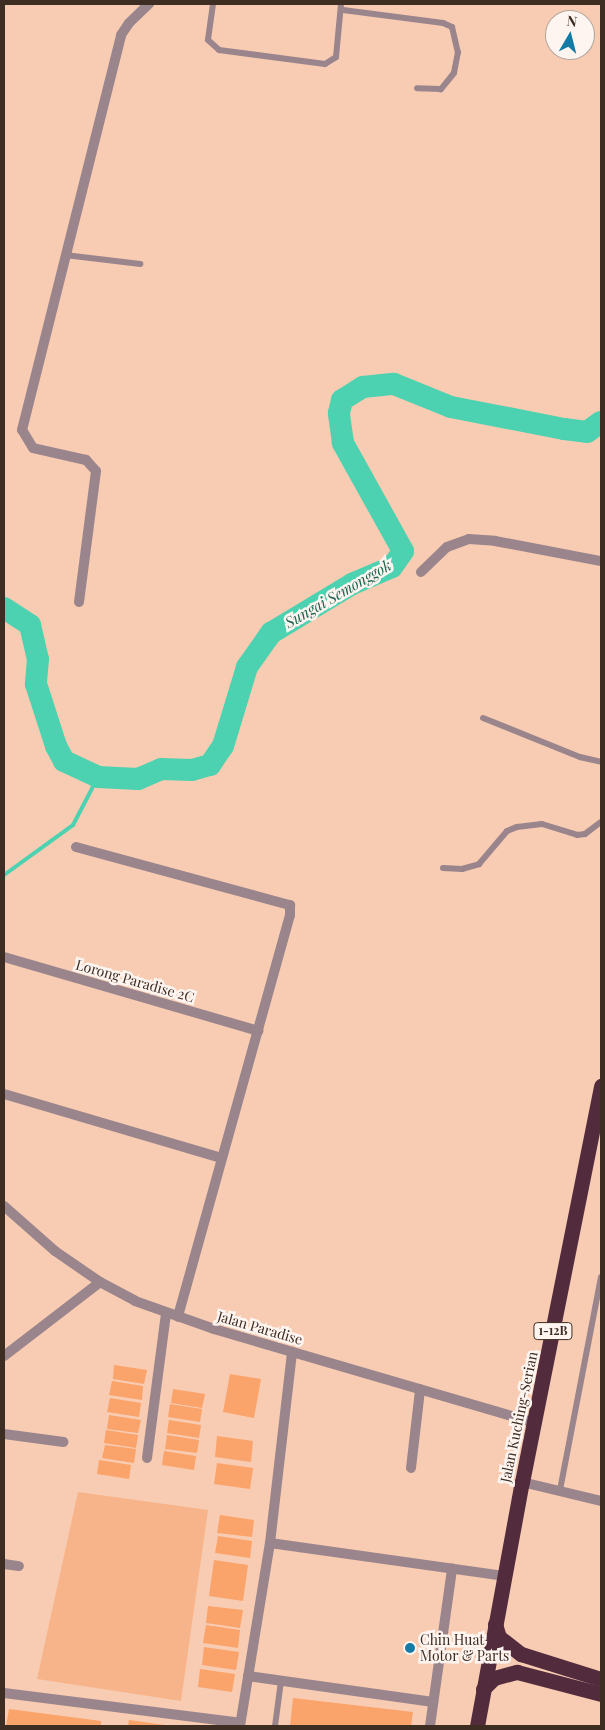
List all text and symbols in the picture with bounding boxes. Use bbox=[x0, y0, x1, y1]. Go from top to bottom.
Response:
north arrow bbox=[545, 10, 595, 60]
text: N bbox=[566, 11, 578, 31]
water label: Sungai Semonggok bbox=[282, 556, 394, 632]
street label: Lorong Paradise 2C bbox=[74, 956, 196, 1006]
street label: Jalan Paradise bbox=[215, 1308, 305, 1348]
road number: 1-12B bbox=[533, 1322, 573, 1340]
street label: Jalan Kuching-Serian bbox=[497, 1350, 541, 1484]
place label: Chin Huat Motor & Parts bbox=[420, 1632, 510, 1664]
marker: Chin Huat Motor & Parts bbox=[404, 1642, 416, 1654]

